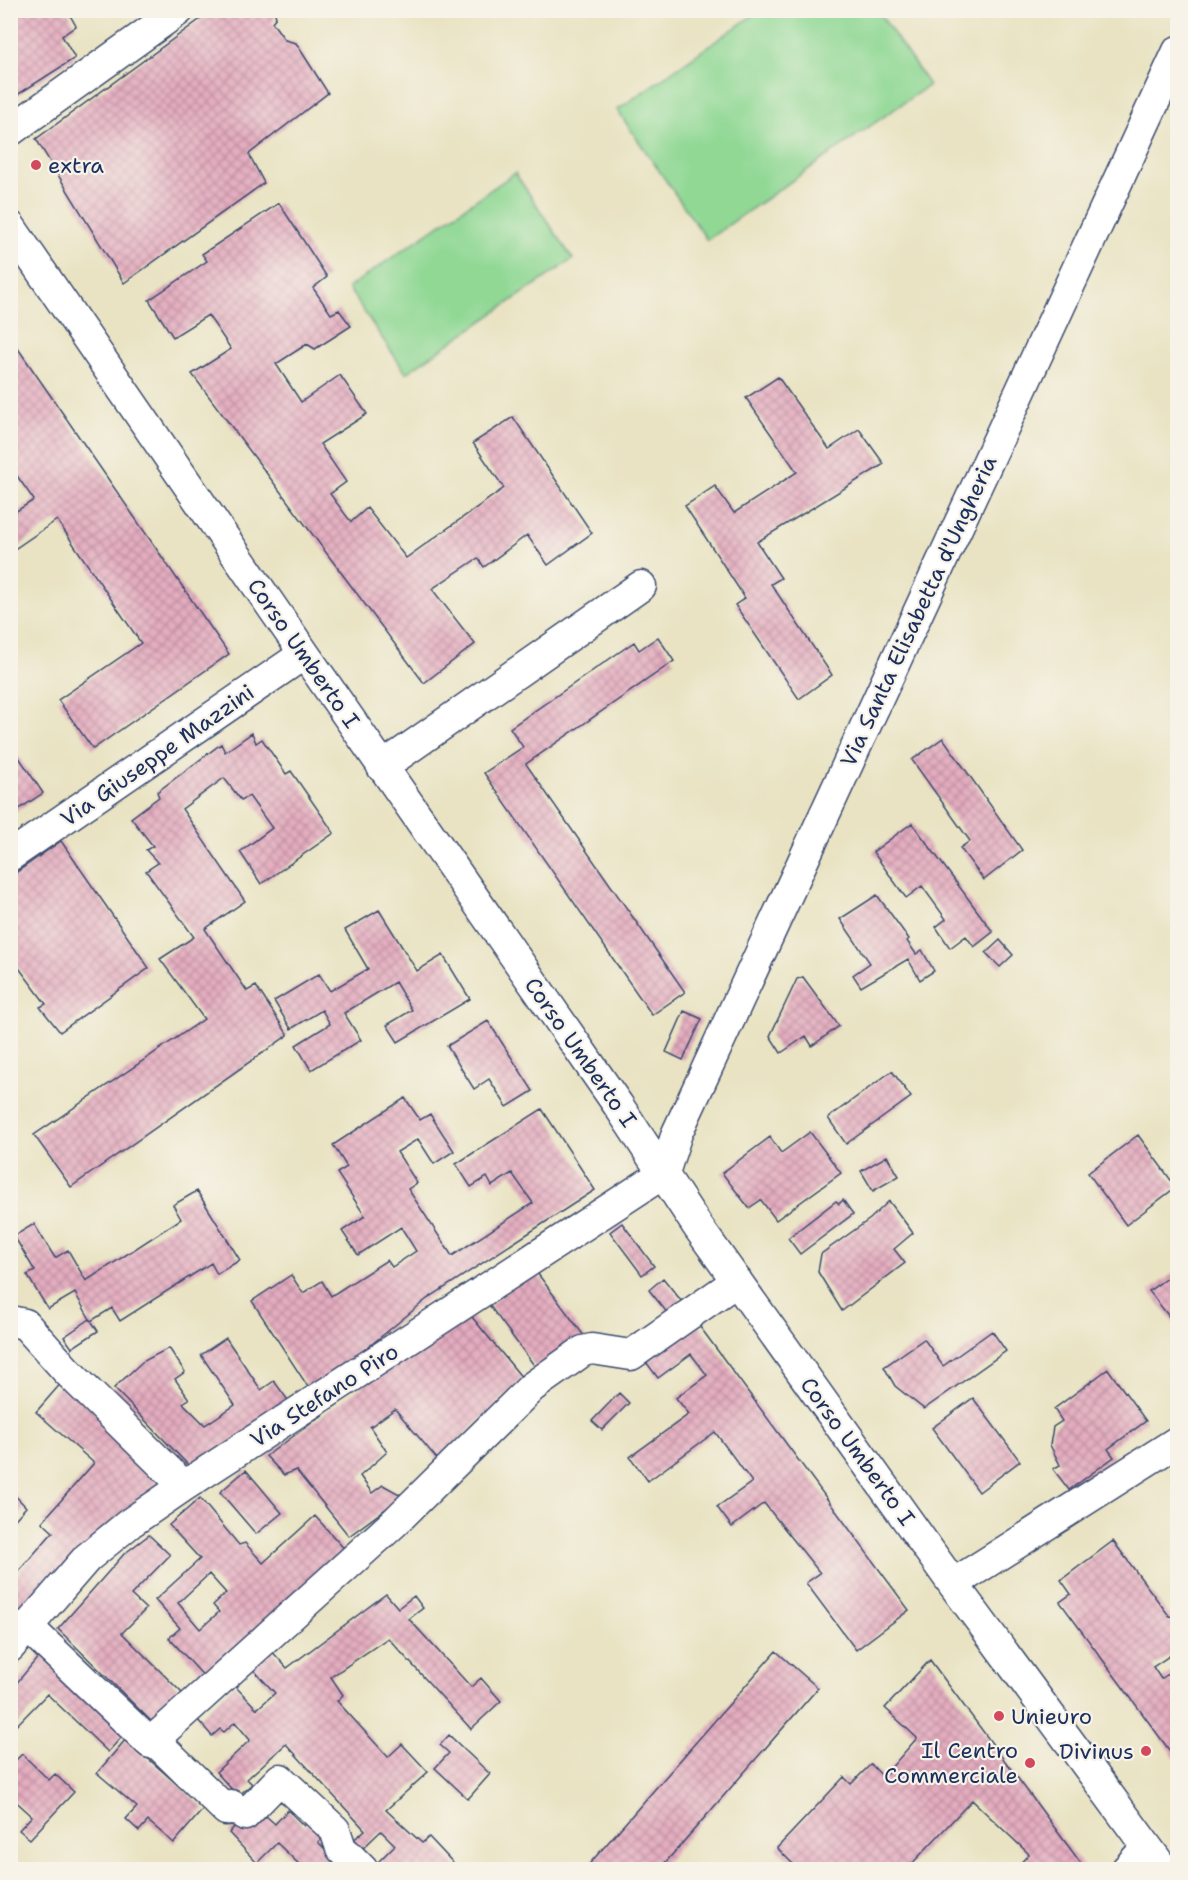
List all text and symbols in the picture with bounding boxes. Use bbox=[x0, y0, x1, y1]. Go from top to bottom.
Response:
place label: extra bbox=[48, 151, 104, 180]
marker: extra bbox=[29, 158, 43, 172]
street label: Via Santa Elisabetta d'Ungheria bbox=[833, 451, 1004, 771]
street label: Corso Umberto I bbox=[241, 573, 366, 734]
street label: Via Giuseppe Mazzini bbox=[55, 678, 260, 833]
street label: Corso Umberto I bbox=[518, 972, 643, 1133]
street label: Via Stefano Piro bbox=[245, 1337, 404, 1454]
street label: Corso Umberto I bbox=[794, 1371, 921, 1531]
place label: Unieuro bbox=[1011, 1702, 1092, 1731]
marker: Unieuro bbox=[992, 1709, 1006, 1723]
place label: Il Centro Commerciale bbox=[884, 1736, 1018, 1790]
place label: Divinus bbox=[1059, 1737, 1134, 1766]
marker: Divinus bbox=[1139, 1744, 1153, 1758]
marker: Il Centro Commerciale bbox=[1023, 1756, 1037, 1770]

